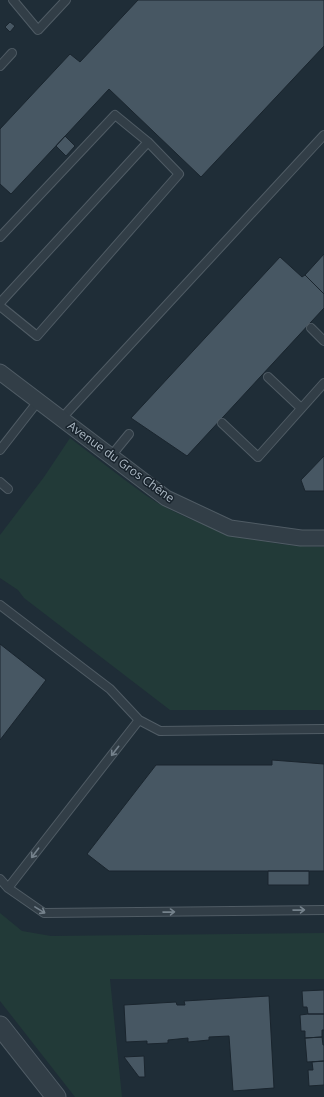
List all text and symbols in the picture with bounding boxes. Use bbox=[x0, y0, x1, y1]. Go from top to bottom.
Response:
street label: Avenue du Gros Chêne bbox=[64, 417, 178, 506]
one-way arrow bbox=[111, 745, 119, 756]
one-way arrow bbox=[30, 847, 39, 858]
one-way arrow bbox=[34, 906, 46, 914]
one-way arrow bbox=[292, 906, 305, 914]
one-way arrow bbox=[162, 908, 175, 916]

